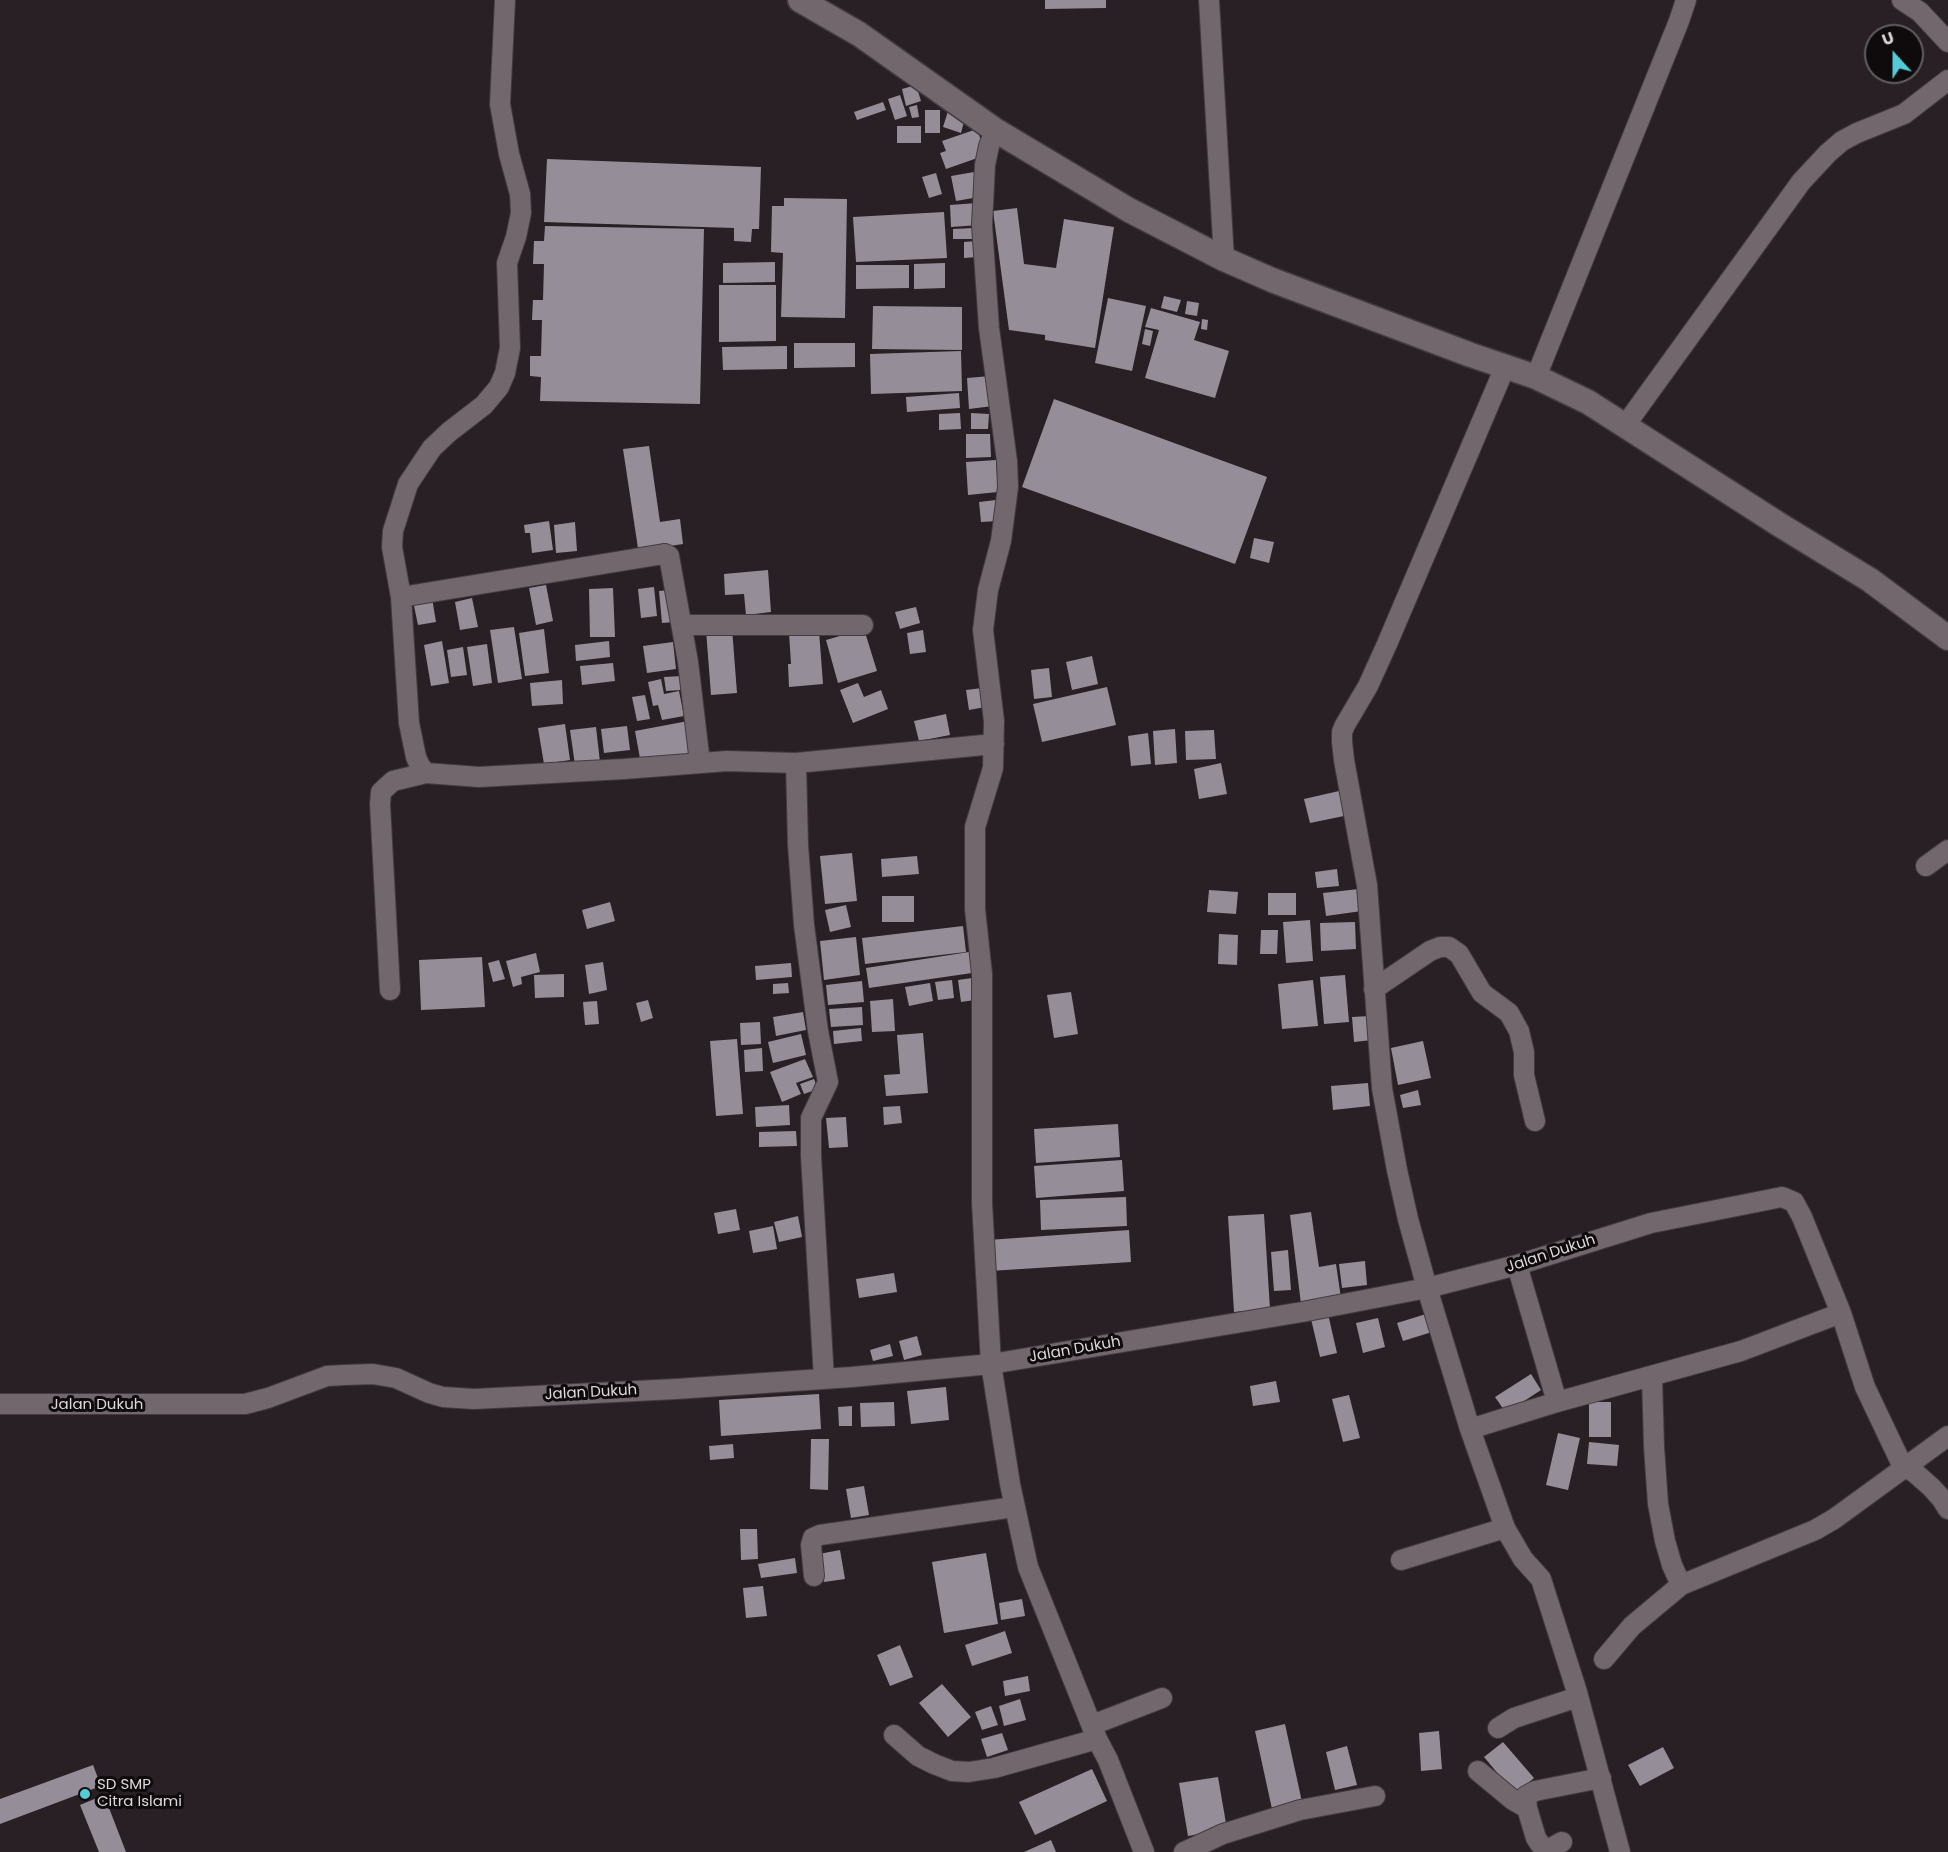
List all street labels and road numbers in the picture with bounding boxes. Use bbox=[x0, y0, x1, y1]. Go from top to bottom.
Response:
street label: Jalan Dukuh bbox=[1504, 1231, 1598, 1277]
street label: Jalan Dukuh bbox=[1028, 1333, 1122, 1367]
street label: Jalan Dukuh bbox=[544, 1382, 638, 1404]
street label: Jalan Dukuh bbox=[51, 1396, 143, 1414]

